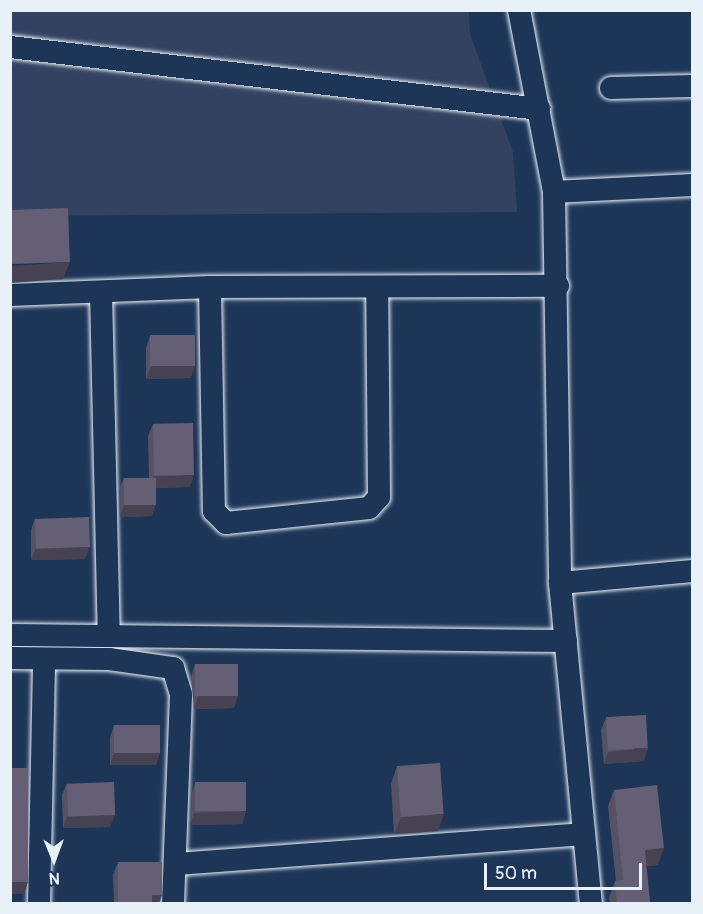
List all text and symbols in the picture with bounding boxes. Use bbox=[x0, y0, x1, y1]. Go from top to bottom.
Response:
north arrow bbox=[24, 830, 84, 890]
scale bar bbox=[487, 851, 644, 889]
text: 50 m bbox=[495, 862, 537, 885]
text: N bbox=[49, 868, 60, 888]

